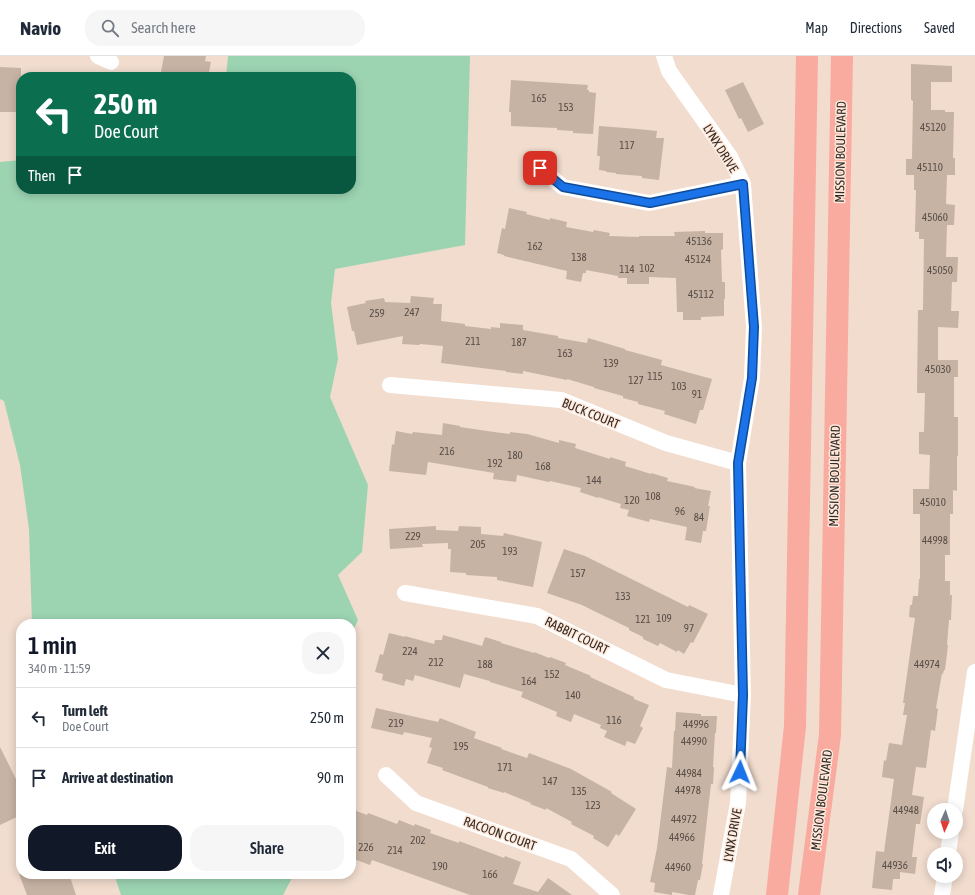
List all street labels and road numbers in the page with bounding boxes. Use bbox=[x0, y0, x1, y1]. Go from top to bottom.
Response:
street label: MISSION BOULEVARD bbox=[832, 101, 849, 203]
street label: LYNX DRIVE bbox=[700, 121, 742, 176]
street label: BUCK COURT bbox=[560, 395, 622, 432]
street label: MISSION BOULEVARD bbox=[826, 425, 843, 527]
street label: RABBIT COURT bbox=[542, 614, 611, 657]
street label: MISSION BOULEVARD bbox=[808, 749, 835, 851]
street label: LYNX DRIVE bbox=[720, 807, 745, 863]
street label: RACOON COURT bbox=[461, 813, 538, 854]

